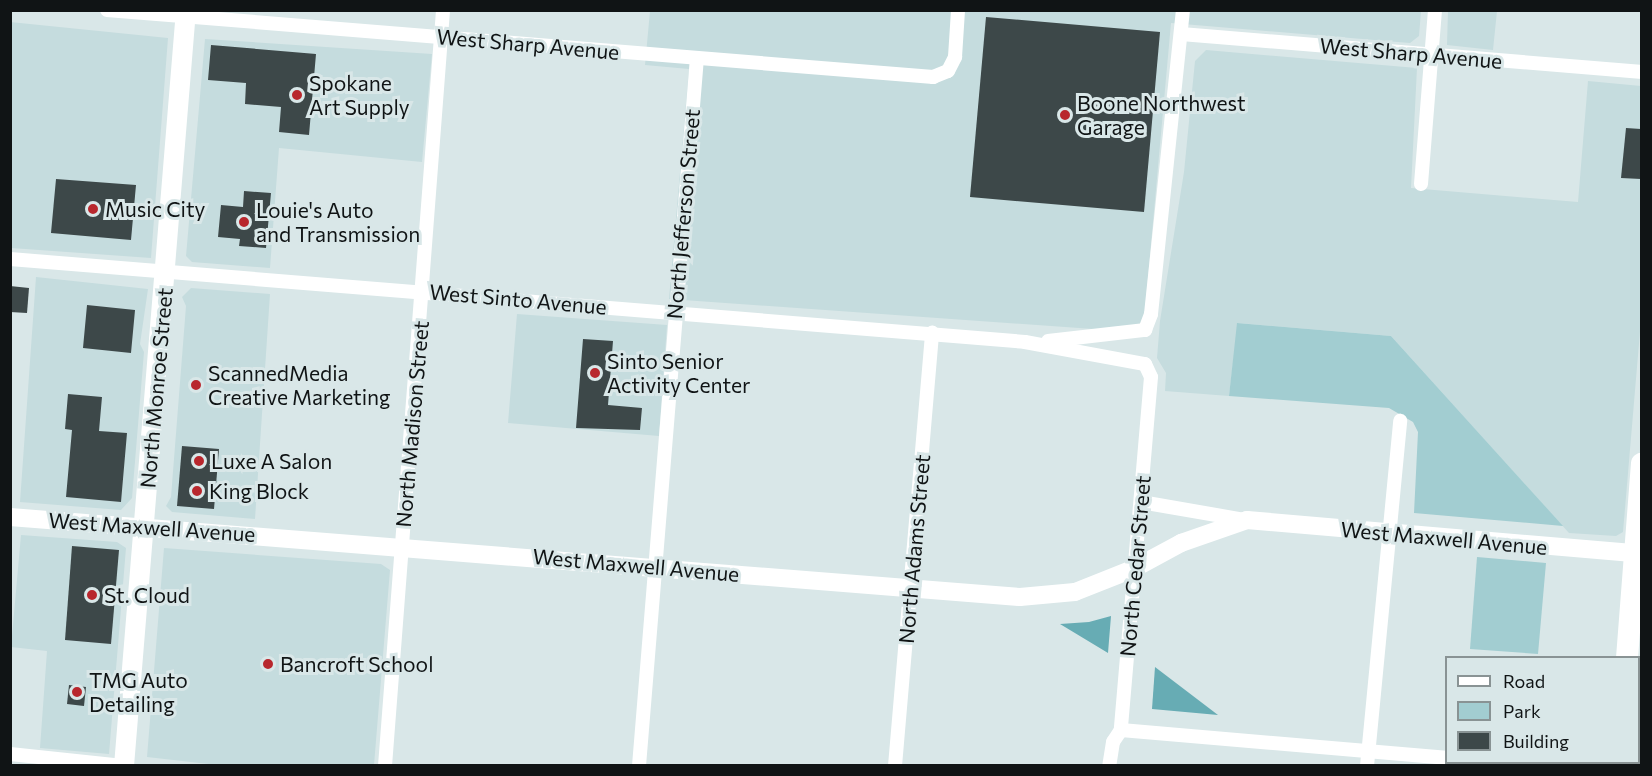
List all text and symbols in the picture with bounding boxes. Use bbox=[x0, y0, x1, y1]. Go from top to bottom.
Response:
street label: West Sharp Avenue bbox=[436, 23, 620, 65]
street label: West Sharp Avenue bbox=[1319, 32, 1503, 74]
place label: Spokane Art Supply bbox=[309, 70, 410, 120]
marker: Spokane Art Supply bbox=[290, 88, 304, 102]
place label: Boone Northwest Garage bbox=[1077, 90, 1246, 140]
street label: North Jefferson Street bbox=[661, 108, 705, 320]
marker: Boone Northwest Garage bbox=[1058, 108, 1072, 122]
place label: Music City bbox=[105, 196, 205, 222]
place label: Louie's Auto and Transmission bbox=[256, 197, 420, 247]
marker: Music City bbox=[86, 202, 100, 216]
marker: Louie's Auto and Transmission bbox=[237, 215, 251, 229]
street label: West Sinto Avenue bbox=[428, 279, 608, 319]
street label: North Monroe Street bbox=[135, 287, 177, 489]
street label: North Madison Street bbox=[390, 320, 434, 528]
place label: Sinto Senior Activity Center bbox=[607, 348, 750, 398]
place label: ScannedMedia Creative Marketing bbox=[208, 360, 391, 410]
marker: Sinto Senior Activity Center bbox=[588, 366, 602, 380]
marker: ScannedMedia Creative Marketing bbox=[189, 378, 203, 392]
place label: Luxe A Salon bbox=[211, 448, 332, 474]
street label: North Adams Street bbox=[893, 453, 935, 645]
marker: Luxe A Salon bbox=[192, 454, 206, 468]
street label: North Cedar Street bbox=[1115, 474, 1155, 658]
place label: King Block bbox=[209, 478, 309, 504]
marker: King Block bbox=[190, 484, 204, 498]
street label: West Maxwell Avenue bbox=[48, 507, 256, 547]
street label: West Maxwell Avenue bbox=[1340, 516, 1548, 560]
street label: West Maxwell Avenue bbox=[532, 543, 740, 587]
place label: St. Cloud bbox=[104, 582, 190, 608]
marker: St. Cloud bbox=[85, 588, 99, 602]
place label: Bancroft School bbox=[280, 651, 433, 677]
legend bbox=[1445, 656, 1640, 764]
marker: Bancroft School bbox=[261, 657, 275, 671]
place label: TMG Auto Detailing bbox=[89, 667, 188, 717]
text: Road bbox=[1503, 670, 1545, 692]
marker: TMG Auto Detailing bbox=[70, 685, 84, 699]
text: Park bbox=[1503, 700, 1541, 722]
text: Building bbox=[1503, 730, 1569, 752]

